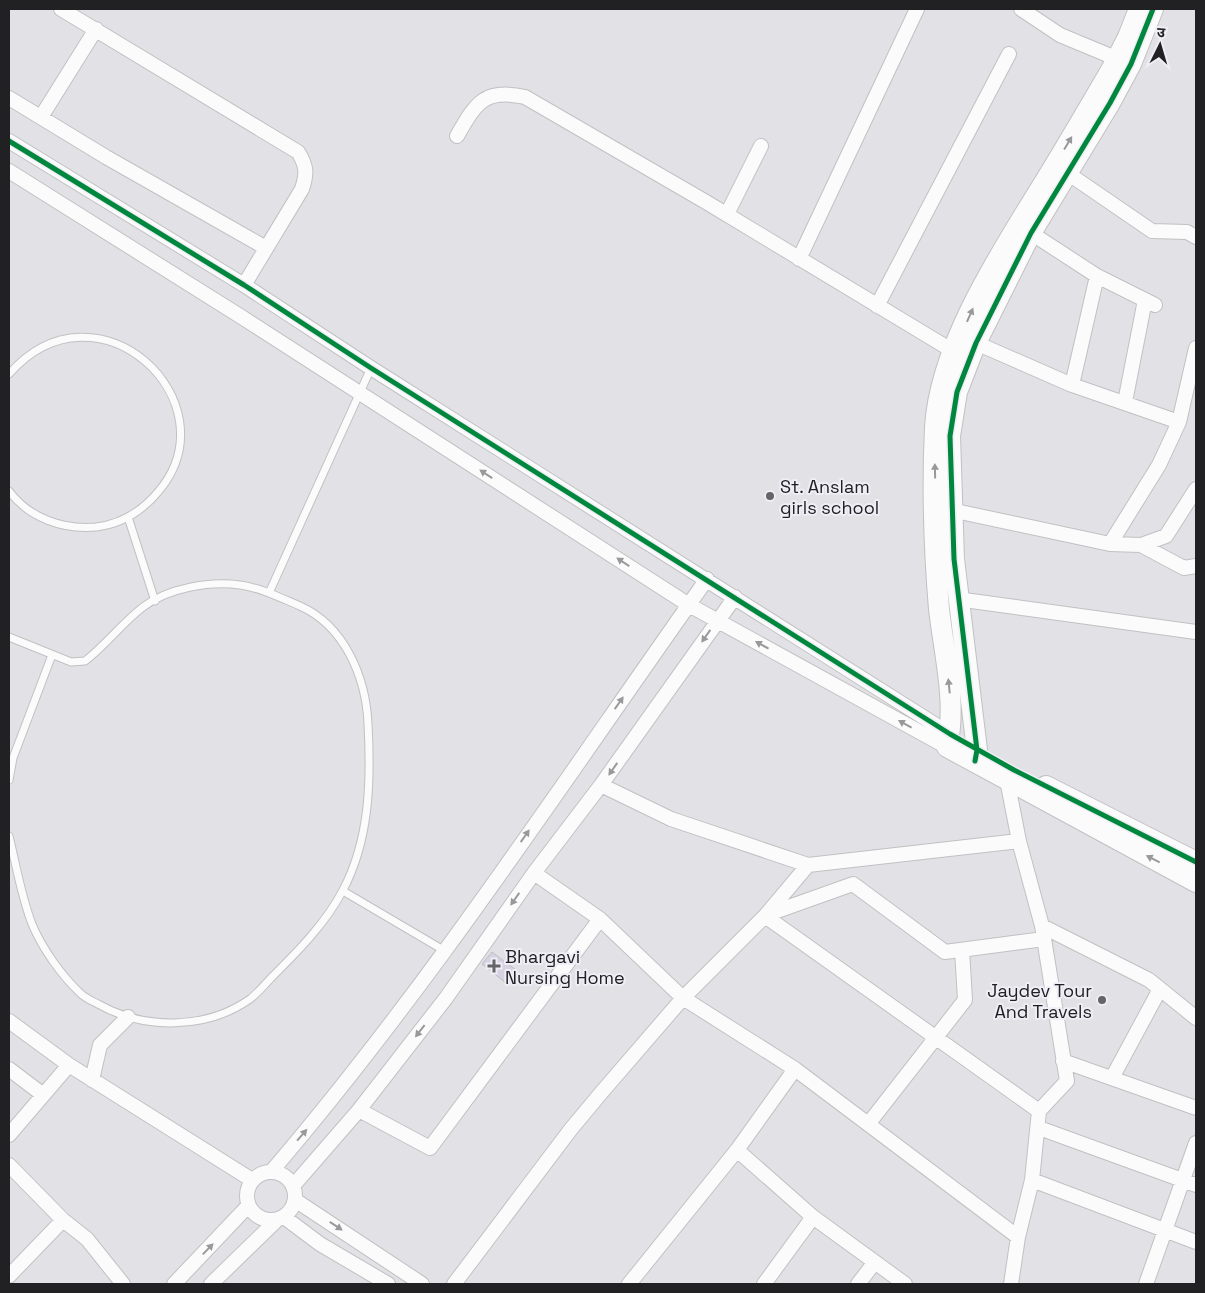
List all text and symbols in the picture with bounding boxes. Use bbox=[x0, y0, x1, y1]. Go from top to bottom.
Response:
north arrow bbox=[1135, 20, 1185, 70]
text: उ bbox=[1156, 23, 1167, 41]
one-way arrow bbox=[1063, 137, 1072, 150]
one-way arrow bbox=[966, 308, 974, 322]
one-way arrow bbox=[931, 463, 939, 479]
one-way arrow bbox=[479, 469, 493, 479]
place label: St. Anslam girls school bbox=[780, 475, 879, 519]
marker: St. Anslam girls school bbox=[764, 490, 776, 502]
one-way arrow bbox=[616, 558, 629, 567]
one-way arrow bbox=[701, 629, 711, 643]
one-way arrow bbox=[755, 641, 770, 649]
one-way arrow bbox=[945, 677, 953, 693]
one-way arrow bbox=[614, 697, 624, 710]
one-way arrow bbox=[898, 719, 911, 728]
one-way arrow bbox=[608, 762, 618, 776]
one-way arrow bbox=[520, 829, 530, 843]
one-way arrow bbox=[1146, 855, 1160, 863]
one-way arrow bbox=[510, 892, 520, 906]
place label: Bhargavi Nursing Home bbox=[505, 945, 625, 989]
marker: Bhargavi Nursing Home bbox=[487, 959, 501, 973]
place label: Jaydev Tour And Travels bbox=[987, 979, 1092, 1023]
marker: Jaydev Tour And Travels bbox=[1096, 994, 1108, 1006]
one-way arrow bbox=[415, 1024, 426, 1037]
one-way arrow bbox=[297, 1128, 308, 1141]
one-way arrow bbox=[329, 1222, 342, 1231]
one-way arrow bbox=[201, 1243, 213, 1255]

